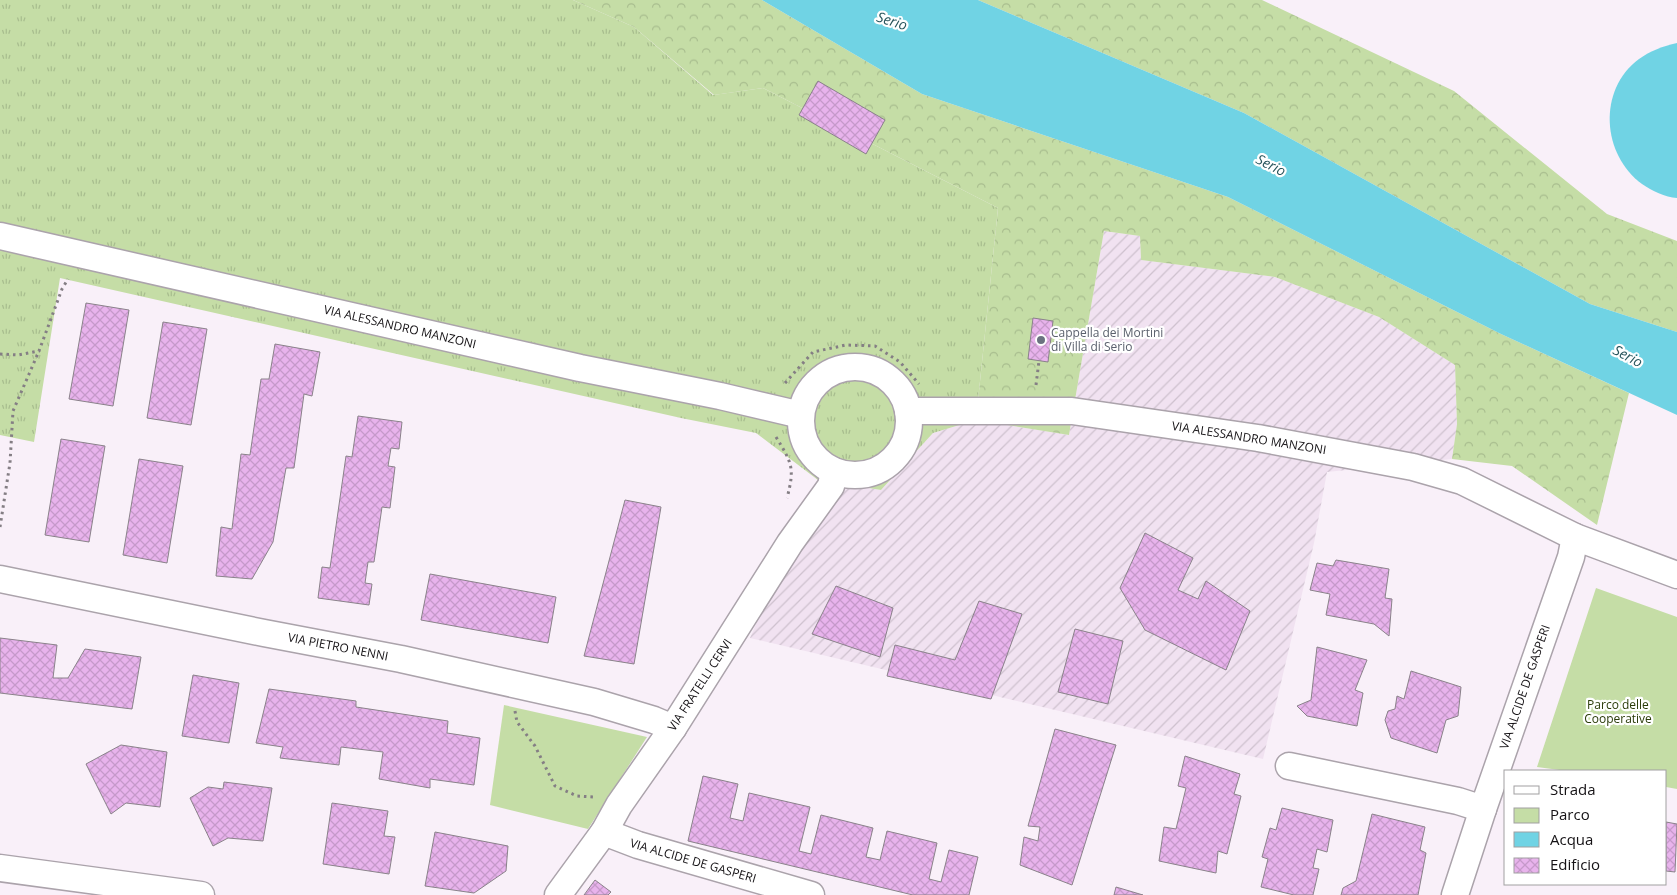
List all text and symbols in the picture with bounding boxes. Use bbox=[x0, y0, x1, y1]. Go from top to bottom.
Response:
water label: Serio bbox=[874, 7, 910, 34]
water label: Serio bbox=[1253, 149, 1289, 180]
street label: VIA ALESSANDRO MANZONI bbox=[322, 301, 478, 352]
place label: Cappella dei Mortini di Villa di Serio bbox=[1051, 324, 1163, 355]
marker: Cappella dei Mortini di Villa di Serio bbox=[1035, 334, 1047, 346]
water label: Serio bbox=[1610, 340, 1646, 371]
street label: VIA ALESSANDRO MANZONI bbox=[1171, 417, 1327, 458]
street label: VIA ALCIDE DE GASPERI bbox=[1495, 622, 1554, 751]
street label: VIA PIETRO NENNI bbox=[286, 628, 390, 665]
street label: VIA FRATELLI CERVI bbox=[663, 635, 736, 734]
park label: Parco delle Cooperative bbox=[1584, 696, 1652, 727]
legend bbox=[1504, 770, 1667, 885]
text: Strada bbox=[1550, 779, 1596, 799]
text: Parco bbox=[1550, 804, 1590, 824]
text: Acqua bbox=[1550, 829, 1593, 849]
street label: VIA ALCIDE DE GASPERI bbox=[628, 834, 758, 887]
text: Edificio bbox=[1550, 854, 1600, 874]

